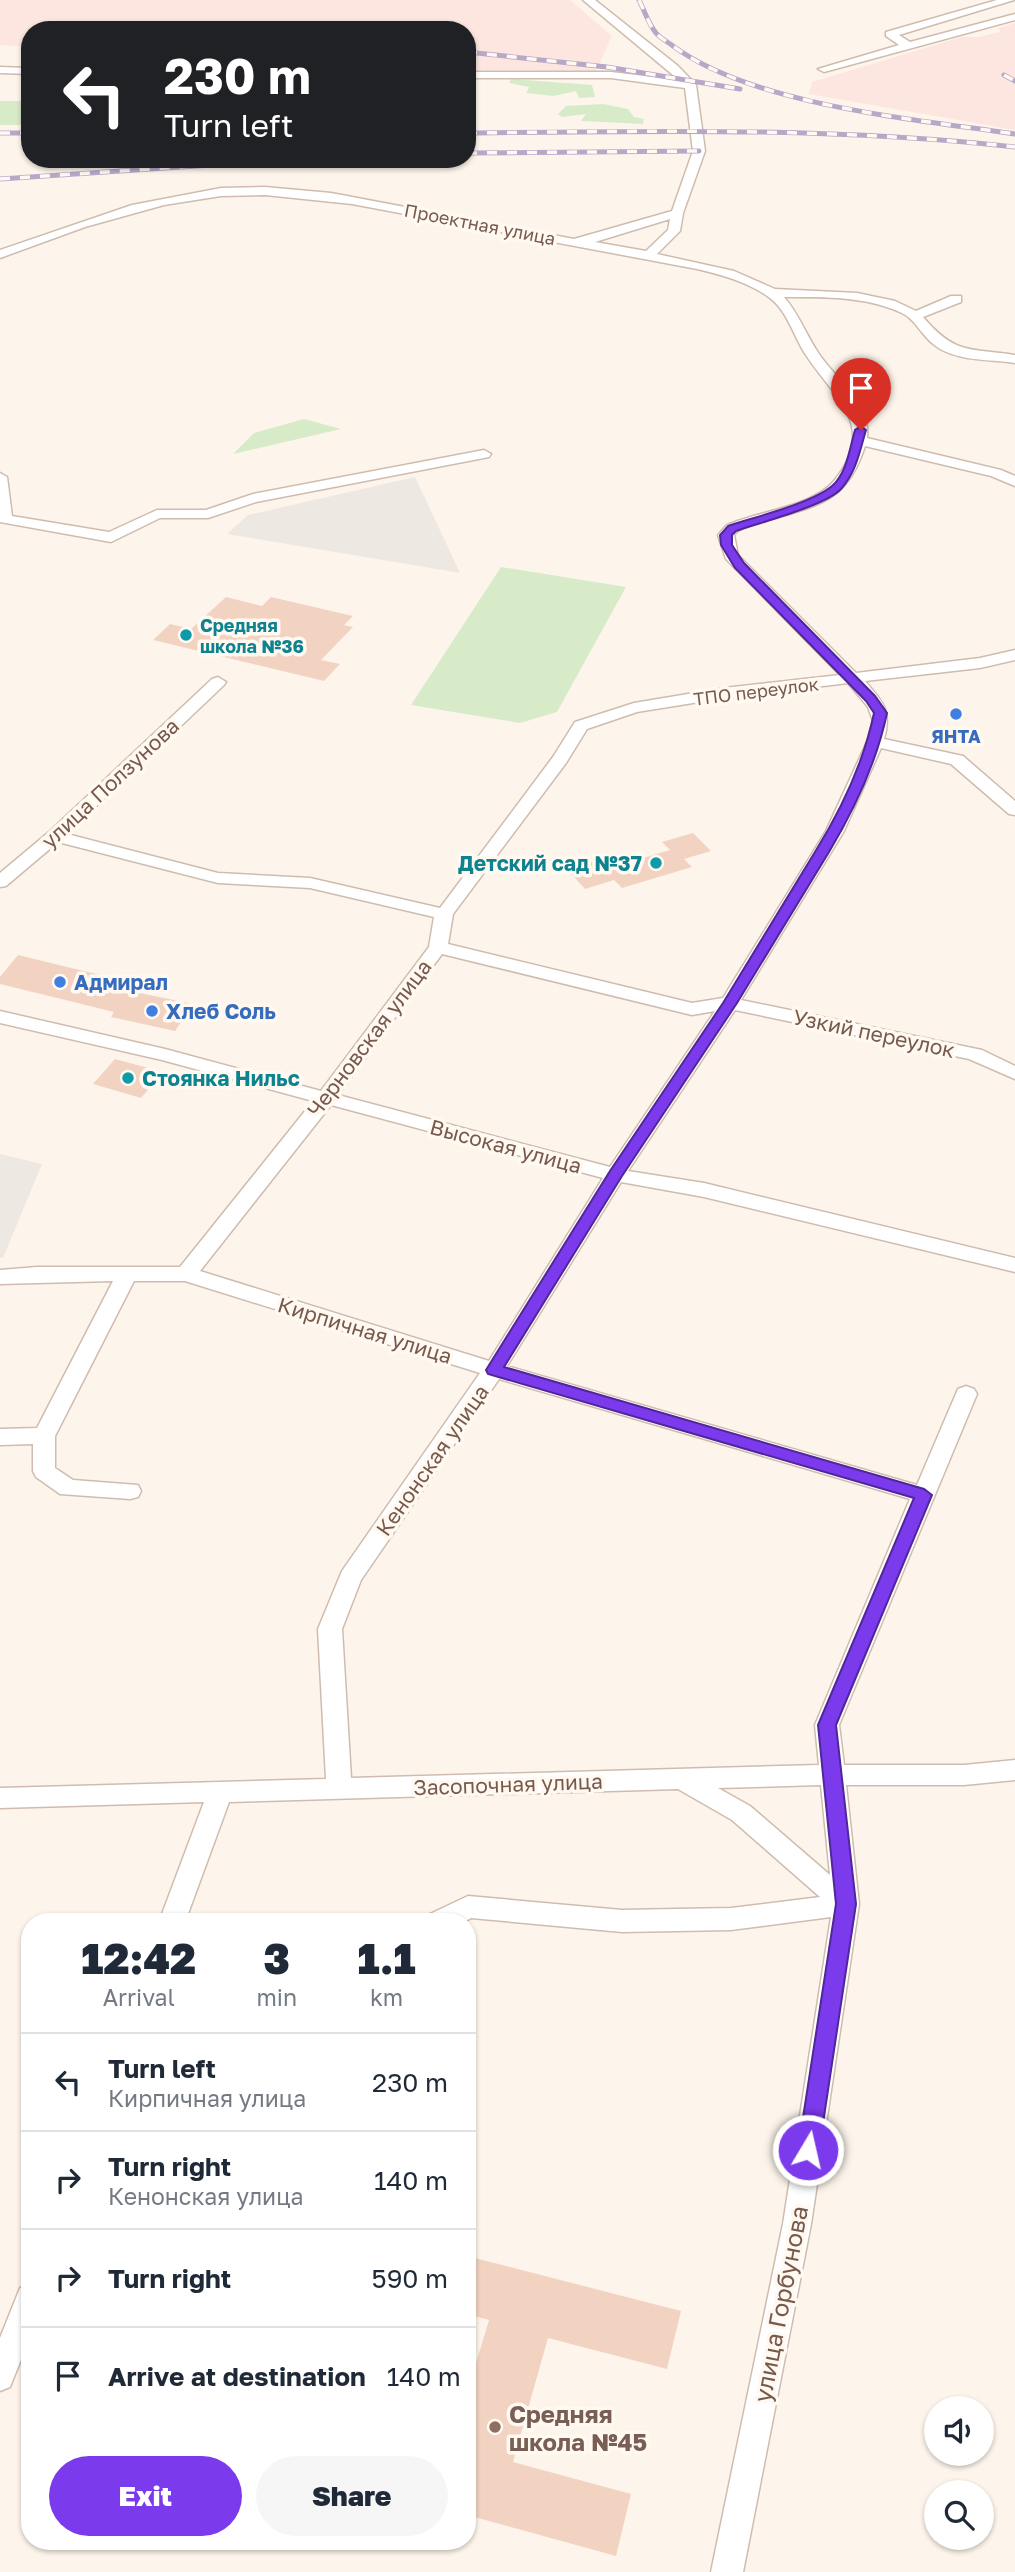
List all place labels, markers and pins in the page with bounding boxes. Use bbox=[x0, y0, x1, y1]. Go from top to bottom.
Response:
pin bbox=[831, 358, 891, 430]
place label: Средняя школа №36 bbox=[200, 614, 304, 657]
marker: Средняя школа №36 bbox=[178, 627, 194, 643]
marker: ЯНТА bbox=[948, 706, 964, 722]
place label: ЯНТА bbox=[931, 725, 981, 747]
place label: Детский сад №37 bbox=[458, 850, 642, 876]
marker: Детский сад №37 bbox=[648, 855, 664, 871]
place label: Адмирал bbox=[74, 969, 168, 995]
marker: Адмирал bbox=[52, 974, 68, 990]
place label: Хлеб Соль bbox=[166, 998, 276, 1024]
marker: Хлеб Соль bbox=[144, 1003, 160, 1019]
place label: Стоянка Нильс bbox=[142, 1065, 300, 1091]
marker: Стоянка Нильс bbox=[120, 1070, 136, 1086]
place label: Средняя школа №45 bbox=[509, 2399, 647, 2456]
marker: Средняя школа №45 bbox=[487, 2419, 503, 2435]

